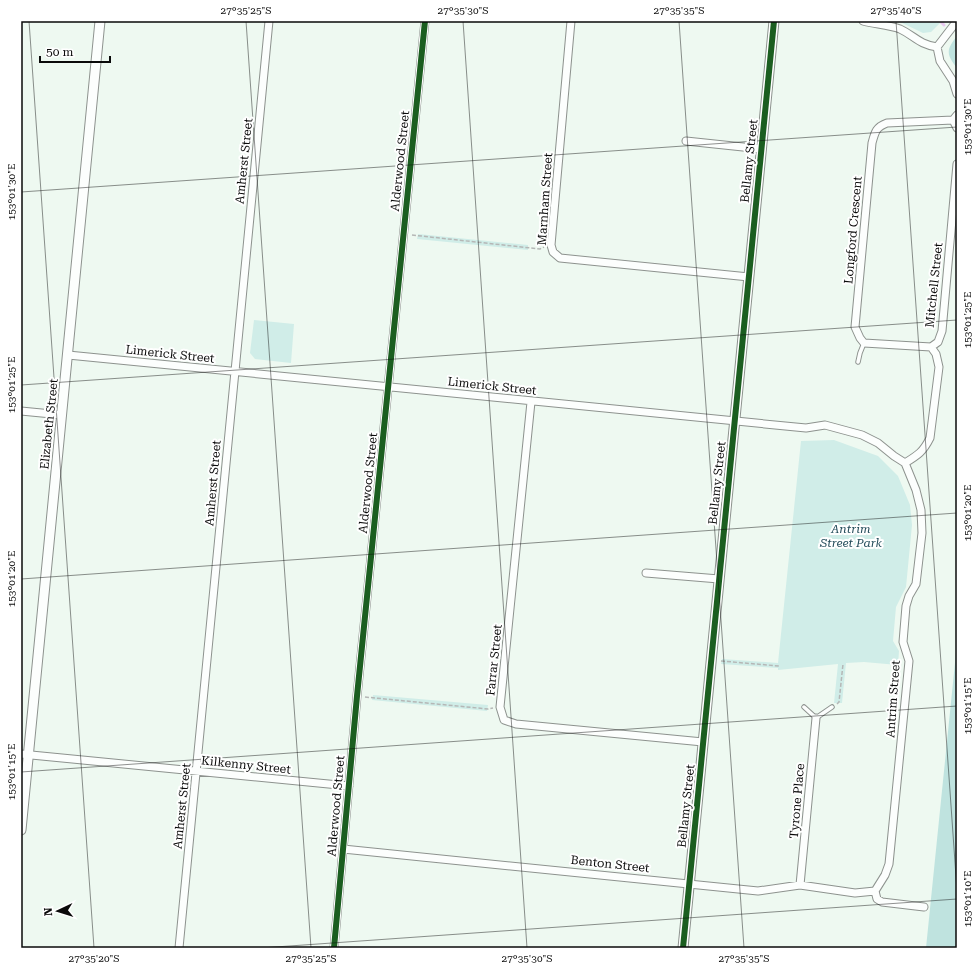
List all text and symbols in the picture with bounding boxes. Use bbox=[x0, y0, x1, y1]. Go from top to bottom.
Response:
text: 27°35'25"S bbox=[221, 5, 271, 16]
text: 27°35'30"S bbox=[438, 5, 488, 16]
text: 27°35'35"S bbox=[654, 5, 704, 16]
text: 27°35'40"S bbox=[871, 5, 921, 16]
scale bar bbox=[40, 38, 110, 64]
text: 50 m bbox=[46, 45, 73, 59]
text: 153°01'30"E bbox=[962, 99, 973, 155]
street label: Alderwood Street bbox=[388, 109, 412, 212]
street label: Amherst Street bbox=[233, 117, 256, 205]
street label: Bellamy Street bbox=[738, 118, 760, 203]
street label: Marnham Street bbox=[535, 152, 555, 246]
text: 153°01'30"E bbox=[6, 164, 17, 220]
street label: Longford Crescent bbox=[841, 175, 865, 284]
street label: Mitchell Street bbox=[923, 241, 945, 328]
text: 153°01'25"E bbox=[962, 292, 973, 348]
street label: Limerick Street bbox=[125, 342, 216, 366]
text: 153°01'25"E bbox=[6, 357, 17, 413]
street label: Limerick Street bbox=[447, 374, 538, 398]
street label: Elizabeth Street bbox=[37, 377, 61, 470]
street label: Alderwood Street bbox=[356, 431, 380, 534]
street label: Amherst Street bbox=[202, 439, 224, 526]
street label: Bellamy Street bbox=[706, 440, 728, 525]
text: 153°01'20"E bbox=[962, 485, 973, 541]
park label: Antrim Street Park bbox=[819, 522, 883, 550]
text: 153°01'20"E bbox=[6, 551, 17, 607]
street label: Farrar Street bbox=[483, 623, 505, 696]
street label: Antrim Street bbox=[883, 659, 903, 738]
text: 153°01'15"E bbox=[962, 678, 973, 734]
text: 153°01'15"E bbox=[6, 744, 17, 800]
street label: Kilkenny Street bbox=[201, 753, 292, 777]
street label: Alderwood Street bbox=[325, 754, 347, 857]
street label: Amherst Street bbox=[171, 762, 194, 850]
street label: Tyrone Place bbox=[787, 762, 807, 839]
street label: Bellamy Street bbox=[675, 763, 697, 848]
street label: Benton Street bbox=[570, 853, 651, 875]
text: 153°01'10"E bbox=[962, 871, 973, 927]
north arrow bbox=[38, 891, 78, 931]
text: N bbox=[42, 906, 55, 916]
text: 27°35'20"S bbox=[69, 953, 119, 964]
text: 27°35'25"S bbox=[286, 953, 336, 964]
text: 27°35'30"S bbox=[502, 953, 552, 964]
text: 27°35'35"S bbox=[719, 953, 769, 964]

